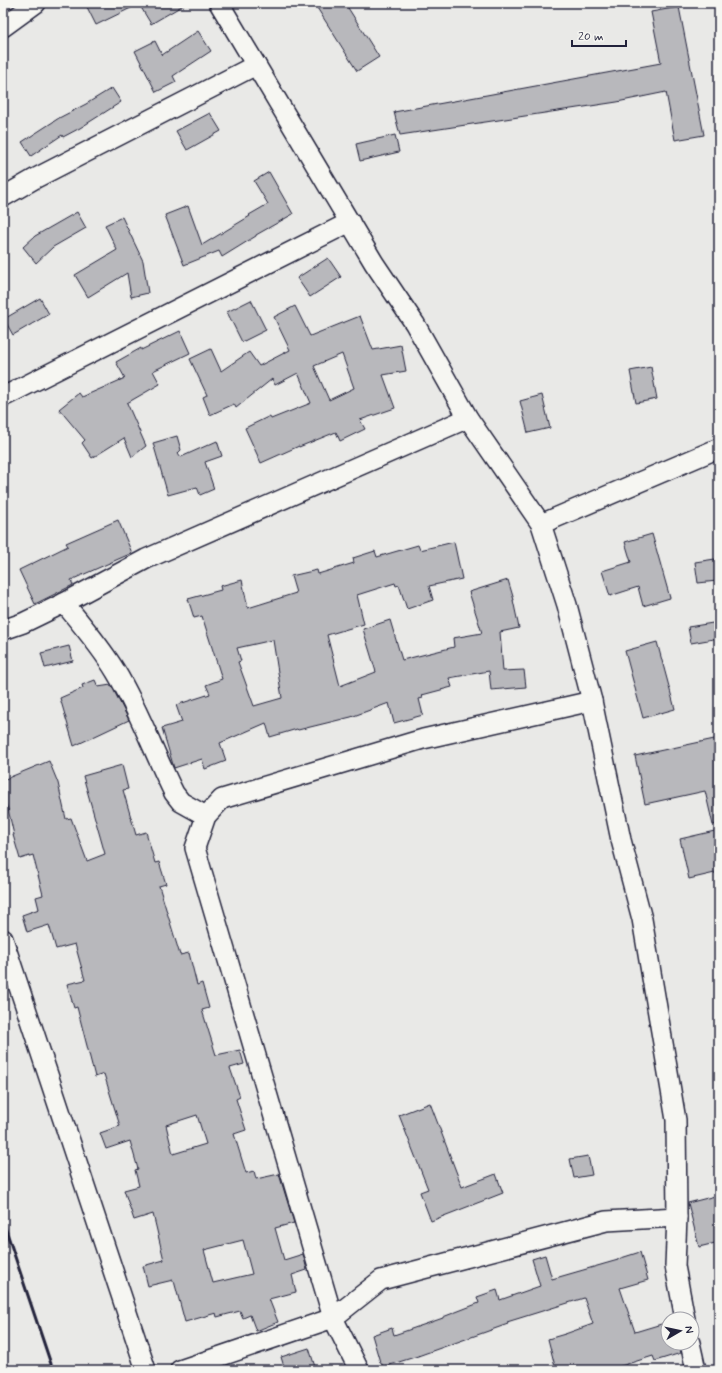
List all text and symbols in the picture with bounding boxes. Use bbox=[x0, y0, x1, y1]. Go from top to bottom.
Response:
scale bar bbox=[572, 22, 626, 48]
text: 20 m bbox=[578, 29, 604, 45]
north arrow bbox=[660, 1311, 700, 1351]
text: N bbox=[681, 1325, 696, 1334]

